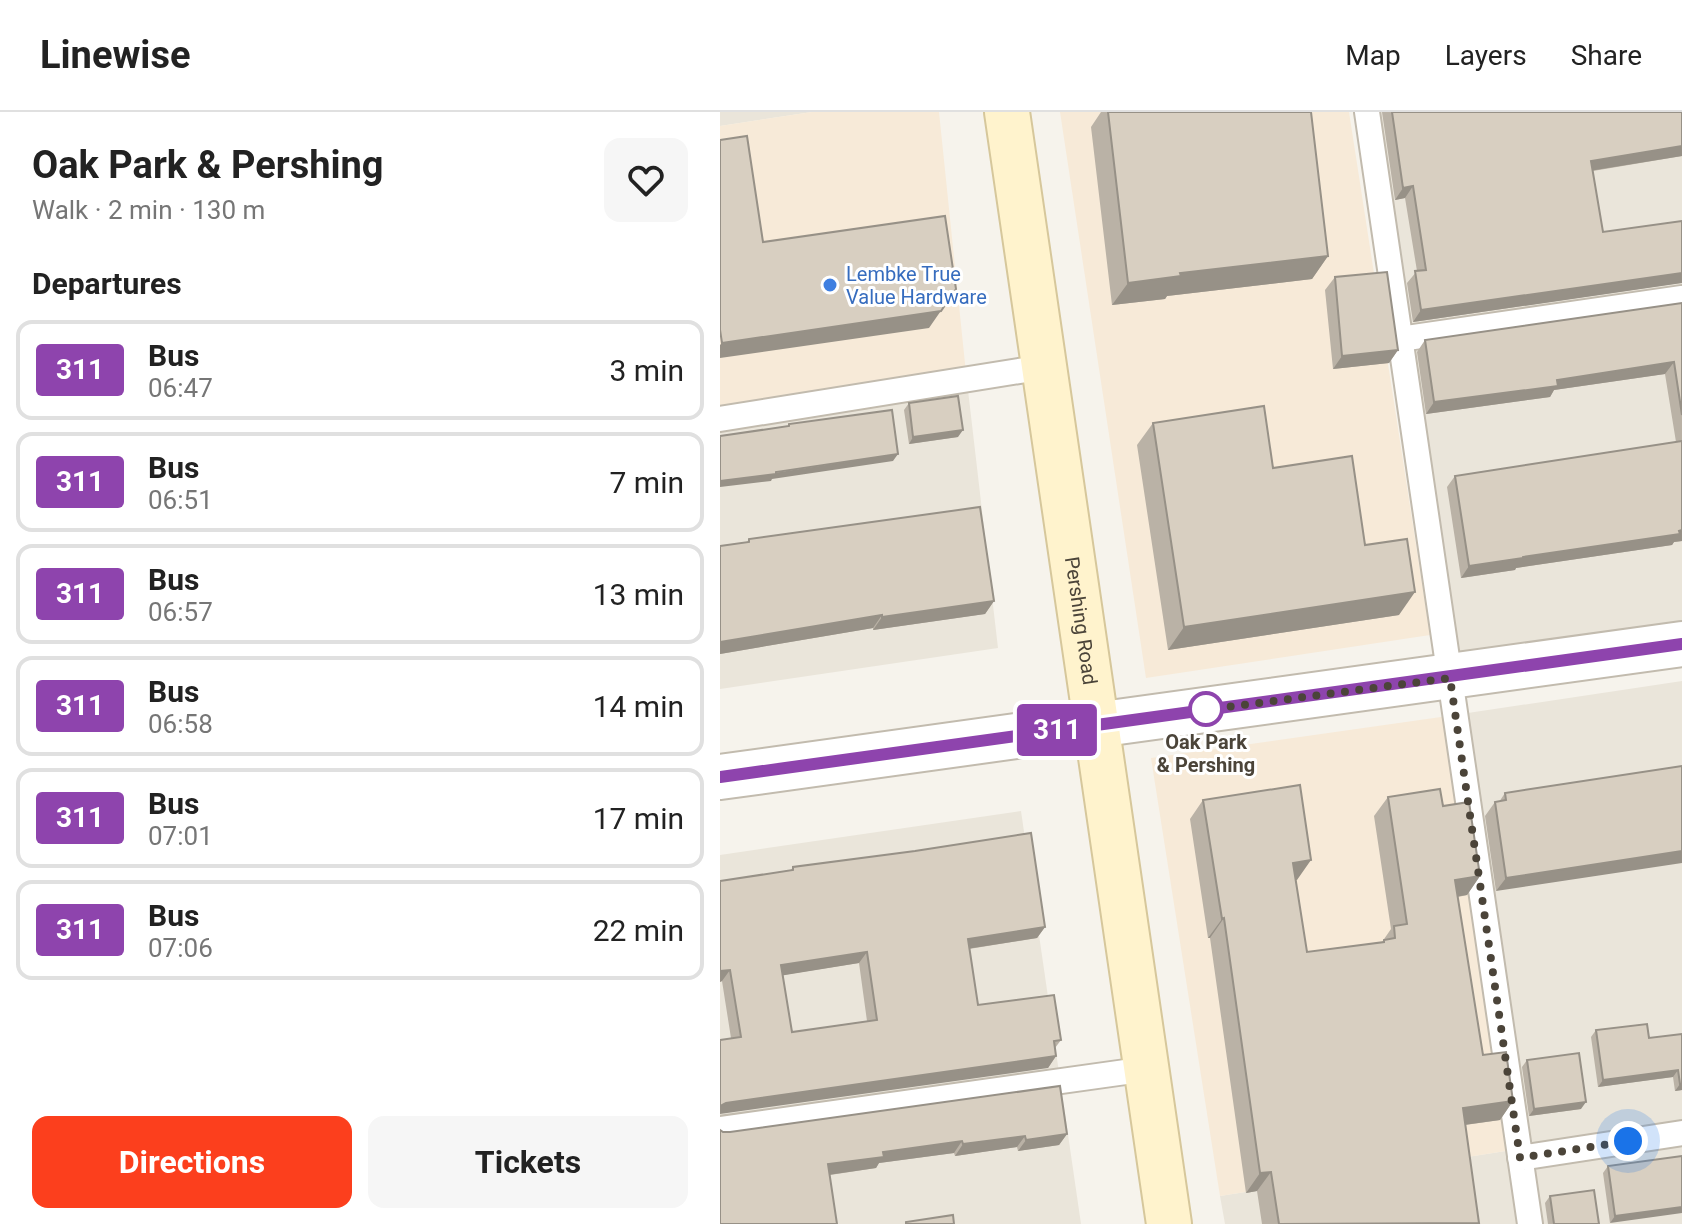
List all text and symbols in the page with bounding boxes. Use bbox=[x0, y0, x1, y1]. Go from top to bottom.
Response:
text: Linewise bbox=[40, 33, 190, 77]
text: Map bbox=[1345, 39, 1401, 72]
text: Layers bbox=[1445, 39, 1527, 72]
text: Share bbox=[1571, 39, 1642, 72]
button: heart bbox=[604, 138, 688, 222]
text: Oak Park & Pershing bbox=[32, 143, 384, 187]
text: Walk · 2 min · 130 m bbox=[32, 195, 265, 225]
place label: Lembke True Value Hardware bbox=[846, 262, 987, 309]
text: Departures bbox=[32, 266, 182, 301]
marker: Lembke True Value Hardware bbox=[821, 276, 839, 294]
text: Bus bbox=[148, 338, 199, 373]
text: 311 bbox=[56, 353, 104, 386]
text: 3 min bbox=[610, 353, 684, 388]
text: 06:47 bbox=[148, 373, 213, 403]
text: Bus bbox=[148, 450, 199, 485]
text: 311 bbox=[56, 465, 104, 498]
text: 7 min bbox=[610, 465, 684, 500]
text: 06:51 bbox=[148, 485, 213, 515]
street label: Pershing Road bbox=[1060, 555, 1102, 686]
text: Bus bbox=[148, 562, 199, 597]
text: 311 bbox=[56, 577, 104, 610]
text: 13 min bbox=[593, 577, 684, 612]
text: 06:57 bbox=[148, 597, 213, 627]
text: Bus bbox=[148, 674, 199, 709]
text: 311 bbox=[56, 689, 104, 722]
text: 14 min bbox=[593, 689, 684, 724]
marker: Oak Park & Pershing bbox=[1189, 692, 1223, 726]
line badge: 311 bbox=[1011, 704, 1103, 756]
text: 06:58 bbox=[148, 709, 213, 739]
text: 311 bbox=[1033, 713, 1081, 746]
place label: Oak Park & Pershing bbox=[1157, 730, 1255, 777]
text: Bus bbox=[148, 786, 199, 821]
text: 311 bbox=[56, 801, 104, 834]
text: 17 min bbox=[593, 801, 684, 836]
text: 07:01 bbox=[148, 821, 213, 851]
text: Bus bbox=[148, 898, 199, 933]
text: 311 bbox=[56, 913, 104, 946]
text: 22 min bbox=[593, 913, 684, 948]
text: 07:06 bbox=[148, 933, 213, 963]
button: Directions bbox=[32, 1116, 352, 1208]
button: Tickets bbox=[368, 1116, 688, 1208]
your location bbox=[1608, 1121, 1648, 1161]

